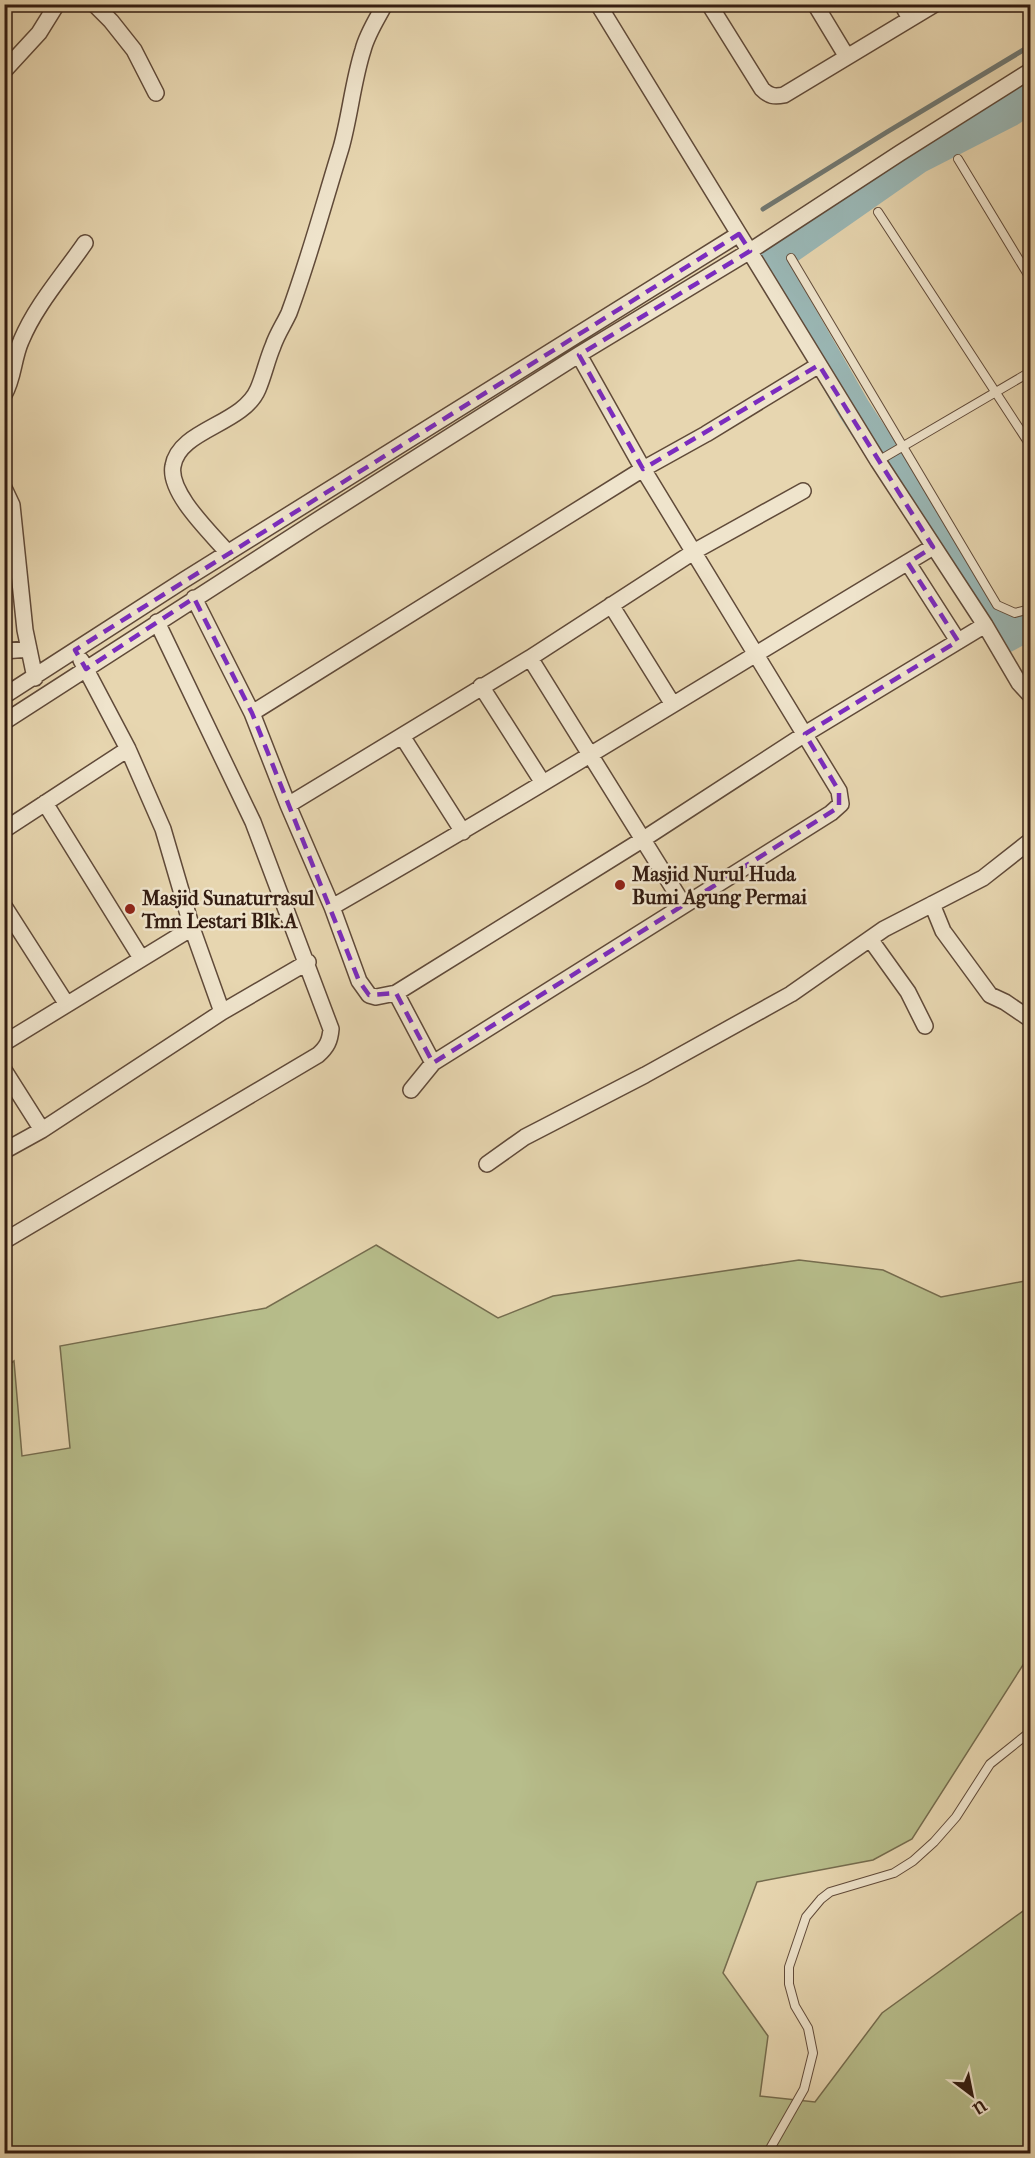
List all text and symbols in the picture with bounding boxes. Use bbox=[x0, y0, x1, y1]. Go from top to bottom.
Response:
place label: Masjid Nurul Huda Bumi Agung Permai bbox=[631, 863, 808, 909]
marker: Masjid Nurul Huda Bumi Agung Permai bbox=[613, 878, 627, 892]
place label: Masjid Sunaturrasul Tmn Lestari Blk.A bbox=[141, 887, 315, 933]
marker: Masjid Sunaturrasul Tmn Lestari Blk.A bbox=[123, 902, 137, 916]
north arrow bbox=[942, 2065, 1002, 2125]
text: U bbox=[969, 2095, 991, 2119]

